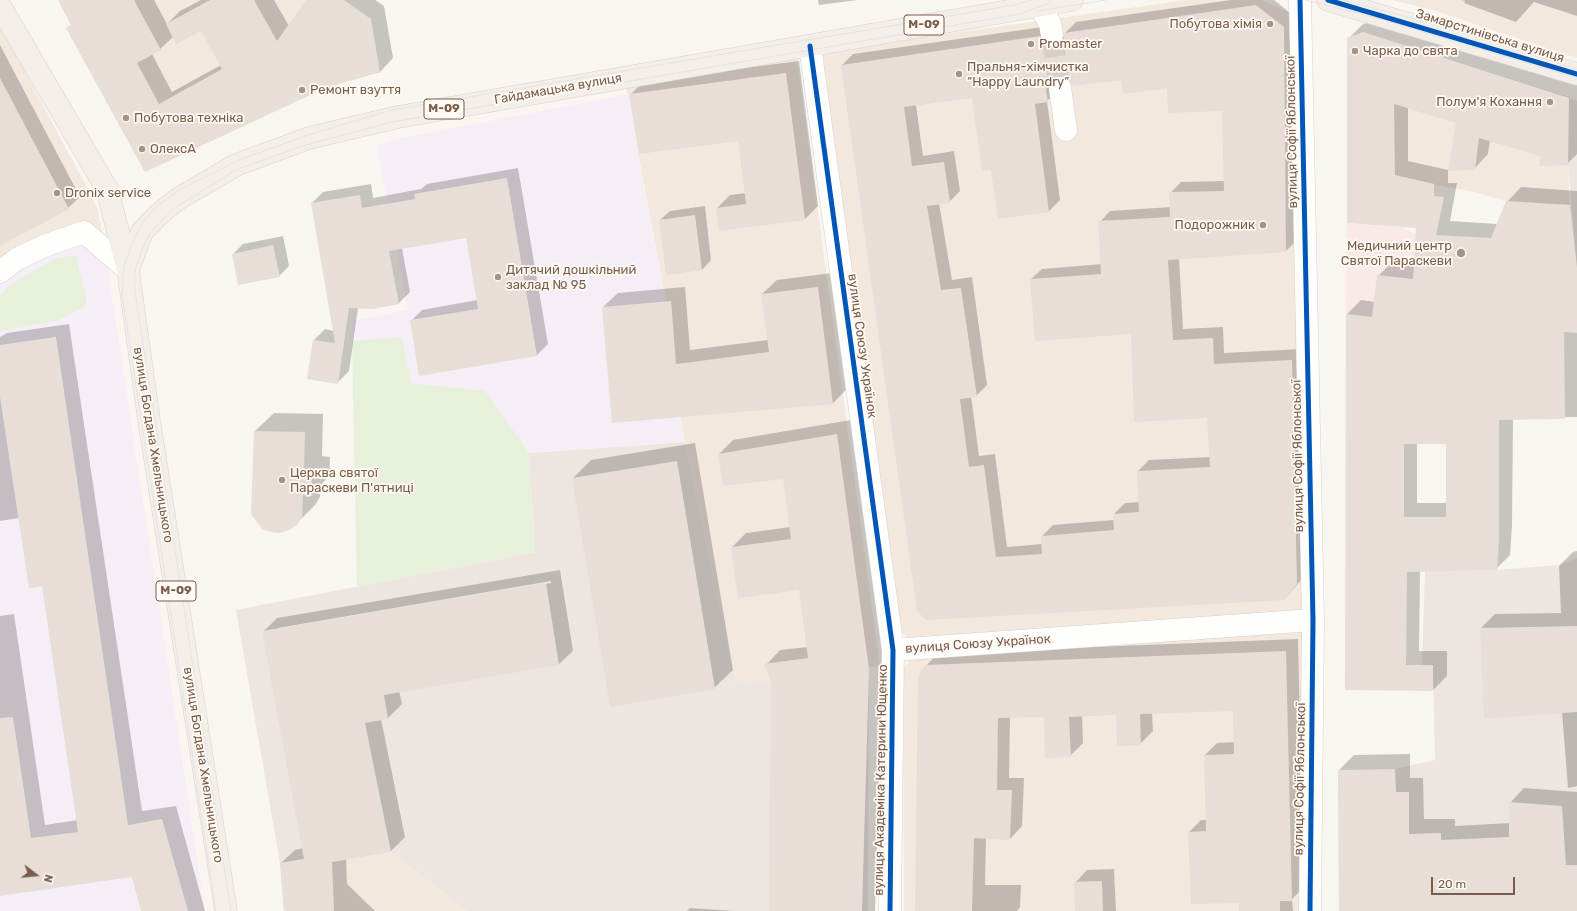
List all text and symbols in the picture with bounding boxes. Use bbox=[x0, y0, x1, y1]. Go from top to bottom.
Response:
street label: Замарстинівська вулиця bbox=[1414, 6, 1566, 66]
road number: М-09 bbox=[904, 15, 944, 35]
place label: Побутова хімія bbox=[1170, 16, 1262, 32]
marker: Побутова хімія bbox=[1265, 19, 1275, 29]
place label: Promaster bbox=[1039, 36, 1102, 52]
marker: Promaster bbox=[1026, 39, 1036, 49]
place label: Чарка до свята bbox=[1363, 43, 1458, 59]
marker: Чарка до свята bbox=[1350, 46, 1360, 56]
street label: вулиця Софії Яблонської bbox=[1283, 56, 1301, 208]
place label: Пральня-хімчистка “Happy Laundry” bbox=[967, 59, 1089, 90]
marker: Пральня-хімчистка “Happy Laundry” bbox=[954, 69, 964, 79]
street label: Гайдамацька вулиця bbox=[493, 70, 623, 108]
place label: Ремонт взуття bbox=[310, 82, 401, 98]
marker: Ремонт взуття bbox=[297, 85, 307, 95]
place label: Полум'я Кохання bbox=[1436, 94, 1542, 110]
marker: Полум'я Кохання bbox=[1545, 97, 1555, 107]
road number: М-09 bbox=[424, 99, 464, 119]
place label: Побутова техніка bbox=[134, 110, 243, 126]
marker: Побутова техніка bbox=[121, 113, 131, 123]
place label: ОлексА bbox=[150, 141, 196, 157]
marker: ОлексА bbox=[137, 144, 147, 154]
place label: Dronix service bbox=[65, 185, 151, 201]
marker: Dronix service bbox=[52, 188, 62, 198]
place label: Подорожник bbox=[1175, 217, 1255, 233]
marker: Подорожник bbox=[1258, 220, 1268, 230]
place label: Медичний центр Святої Параскеви bbox=[1341, 238, 1452, 269]
marker: Медичний центр Святої Параскеви bbox=[1455, 247, 1467, 259]
place label: Дитячий дошкільний заклад № 95 bbox=[506, 262, 636, 293]
marker: Дитячий дошкільний заклад № 95 bbox=[493, 272, 503, 282]
street label: вулиця Союзу Українок bbox=[844, 273, 880, 419]
street label: вулиця Богдана Хмельницького bbox=[130, 346, 176, 544]
street label: вулиця Софії Яблонської bbox=[1289, 380, 1307, 532]
place label: Церква святої Параскеви П'ятниці bbox=[290, 465, 414, 496]
marker: Церква святої Параскеви П'ятниці bbox=[277, 475, 287, 485]
road number: М-09 bbox=[156, 581, 196, 601]
street label: вулиця Союзу Українок bbox=[905, 631, 1051, 657]
street label: вулиця Академіка Катерини Ющенко bbox=[871, 664, 891, 896]
street label: вулиця Богдана Хмельницького bbox=[180, 666, 226, 864]
street label: вулиця Софії Яблонської bbox=[1291, 703, 1309, 855]
north arrow bbox=[16, 855, 56, 895]
scale bar bbox=[1433, 869, 1517, 895]
text: N bbox=[41, 873, 55, 884]
text: 20 m bbox=[1438, 877, 1466, 891]

